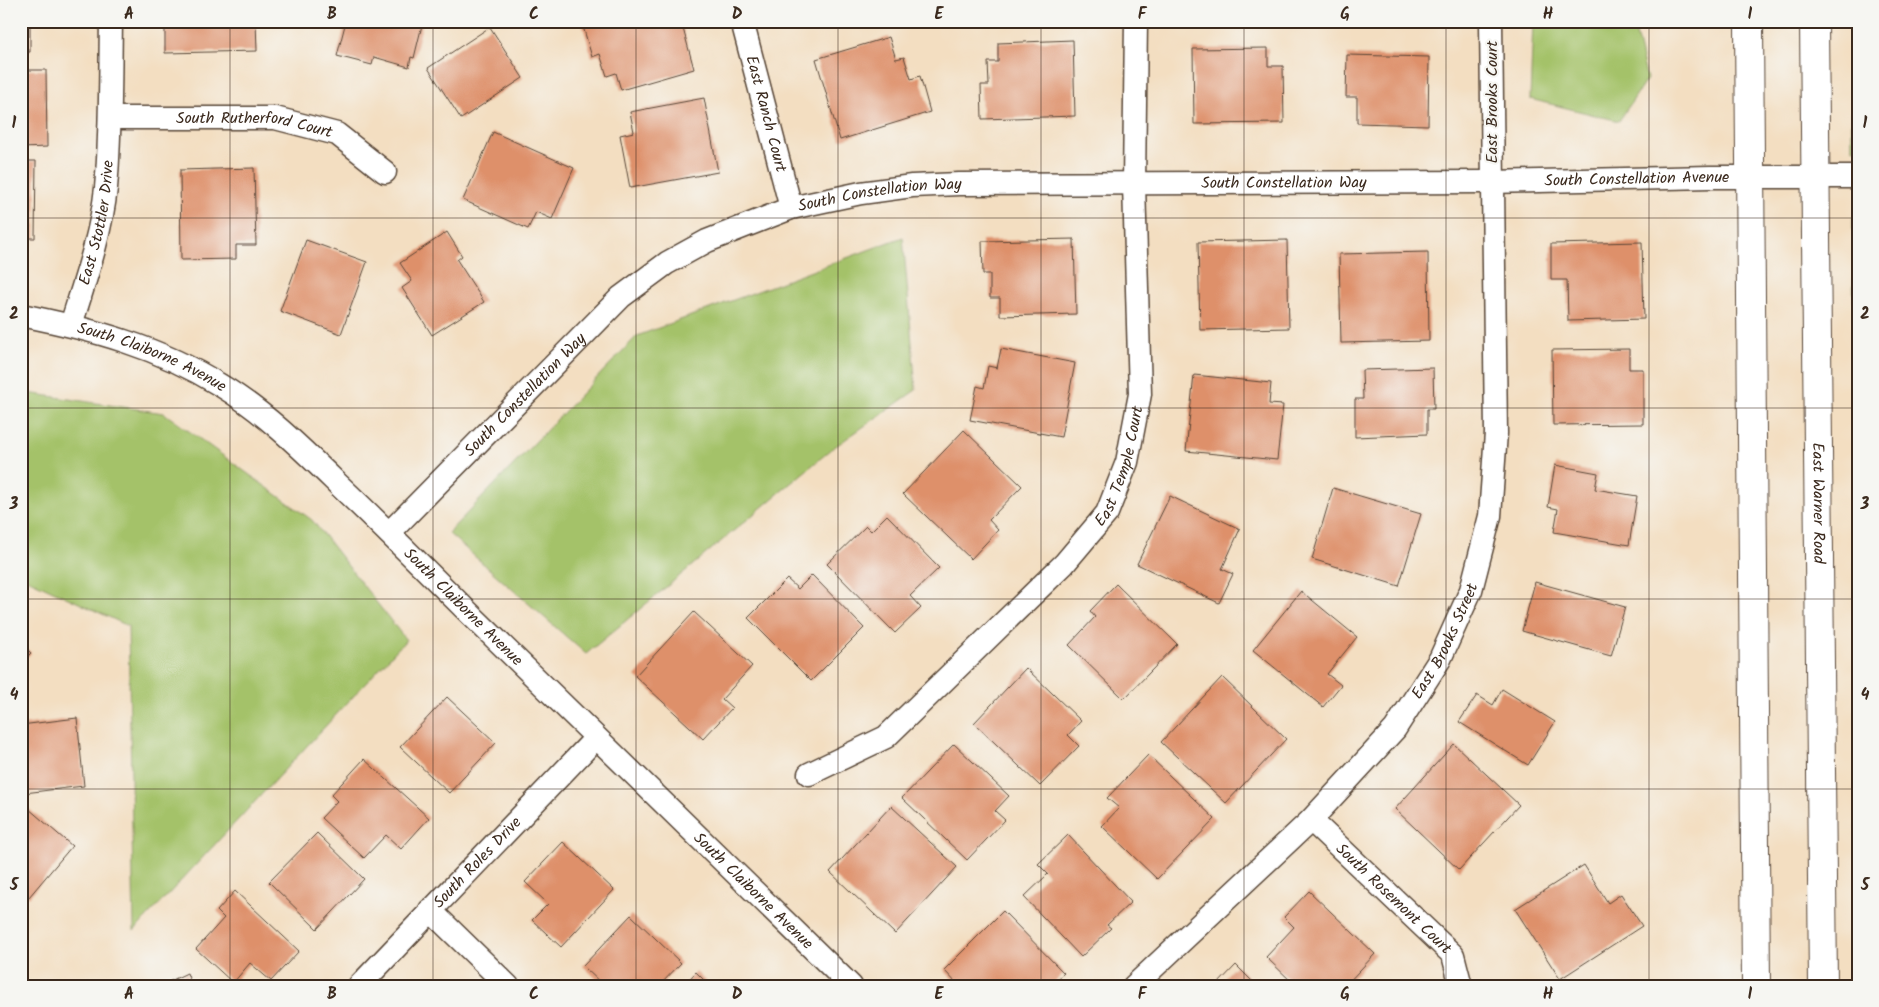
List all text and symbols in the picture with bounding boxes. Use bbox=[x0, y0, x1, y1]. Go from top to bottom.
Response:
text: A bbox=[124, 2, 134, 27]
text: B bbox=[327, 2, 337, 27]
text: C bbox=[529, 2, 539, 27]
text: D bbox=[732, 2, 743, 27]
text: E bbox=[935, 2, 945, 27]
text: F bbox=[1138, 2, 1148, 27]
text: G bbox=[1340, 2, 1350, 27]
text: H bbox=[1543, 2, 1553, 27]
text: I bbox=[1748, 2, 1753, 27]
street label: East Brooks Court bbox=[1480, 40, 1505, 164]
street label: East Ranch Court bbox=[739, 53, 794, 176]
street label: South Rutherford Court bbox=[176, 106, 336, 145]
text: 1 bbox=[12, 111, 17, 136]
text: 1 bbox=[1863, 111, 1868, 136]
street label: East Stottler Drive bbox=[72, 159, 121, 288]
street label: South Constellation Avenue bbox=[1544, 165, 1729, 193]
street label: South Constellation Way bbox=[1201, 170, 1367, 196]
street label: South Constellation Way bbox=[795, 171, 963, 219]
text: 2 bbox=[9, 302, 19, 327]
text: 2 bbox=[1860, 302, 1870, 327]
street label: South Claiborne Avenue bbox=[75, 315, 231, 399]
street label: South Constellation Way bbox=[458, 327, 592, 462]
street label: East Temple Court bbox=[1088, 403, 1150, 532]
street label: East Warner Road bbox=[1805, 442, 1832, 565]
text: 3 bbox=[9, 492, 19, 517]
text: 3 bbox=[1860, 492, 1870, 517]
street label: South Claiborne Avenue bbox=[398, 542, 529, 672]
street label: East Brooks Street bbox=[1405, 580, 1485, 704]
text: 4 bbox=[10, 683, 19, 708]
text: 4 bbox=[1861, 683, 1870, 708]
street label: South Roles Drive bbox=[427, 811, 527, 914]
street label: South Claiborne Avenue bbox=[687, 826, 819, 955]
street label: South Rosemont Court bbox=[1330, 837, 1458, 961]
text: 5 bbox=[9, 873, 20, 898]
text: 5 bbox=[1860, 873, 1871, 898]
text: A bbox=[124, 982, 134, 1007]
text: B bbox=[327, 982, 337, 1007]
text: C bbox=[529, 982, 539, 1007]
text: D bbox=[732, 982, 743, 1007]
text: E bbox=[935, 982, 945, 1007]
text: F bbox=[1138, 982, 1148, 1007]
text: G bbox=[1340, 982, 1350, 1007]
text: H bbox=[1543, 982, 1553, 1007]
text: I bbox=[1748, 982, 1753, 1007]

